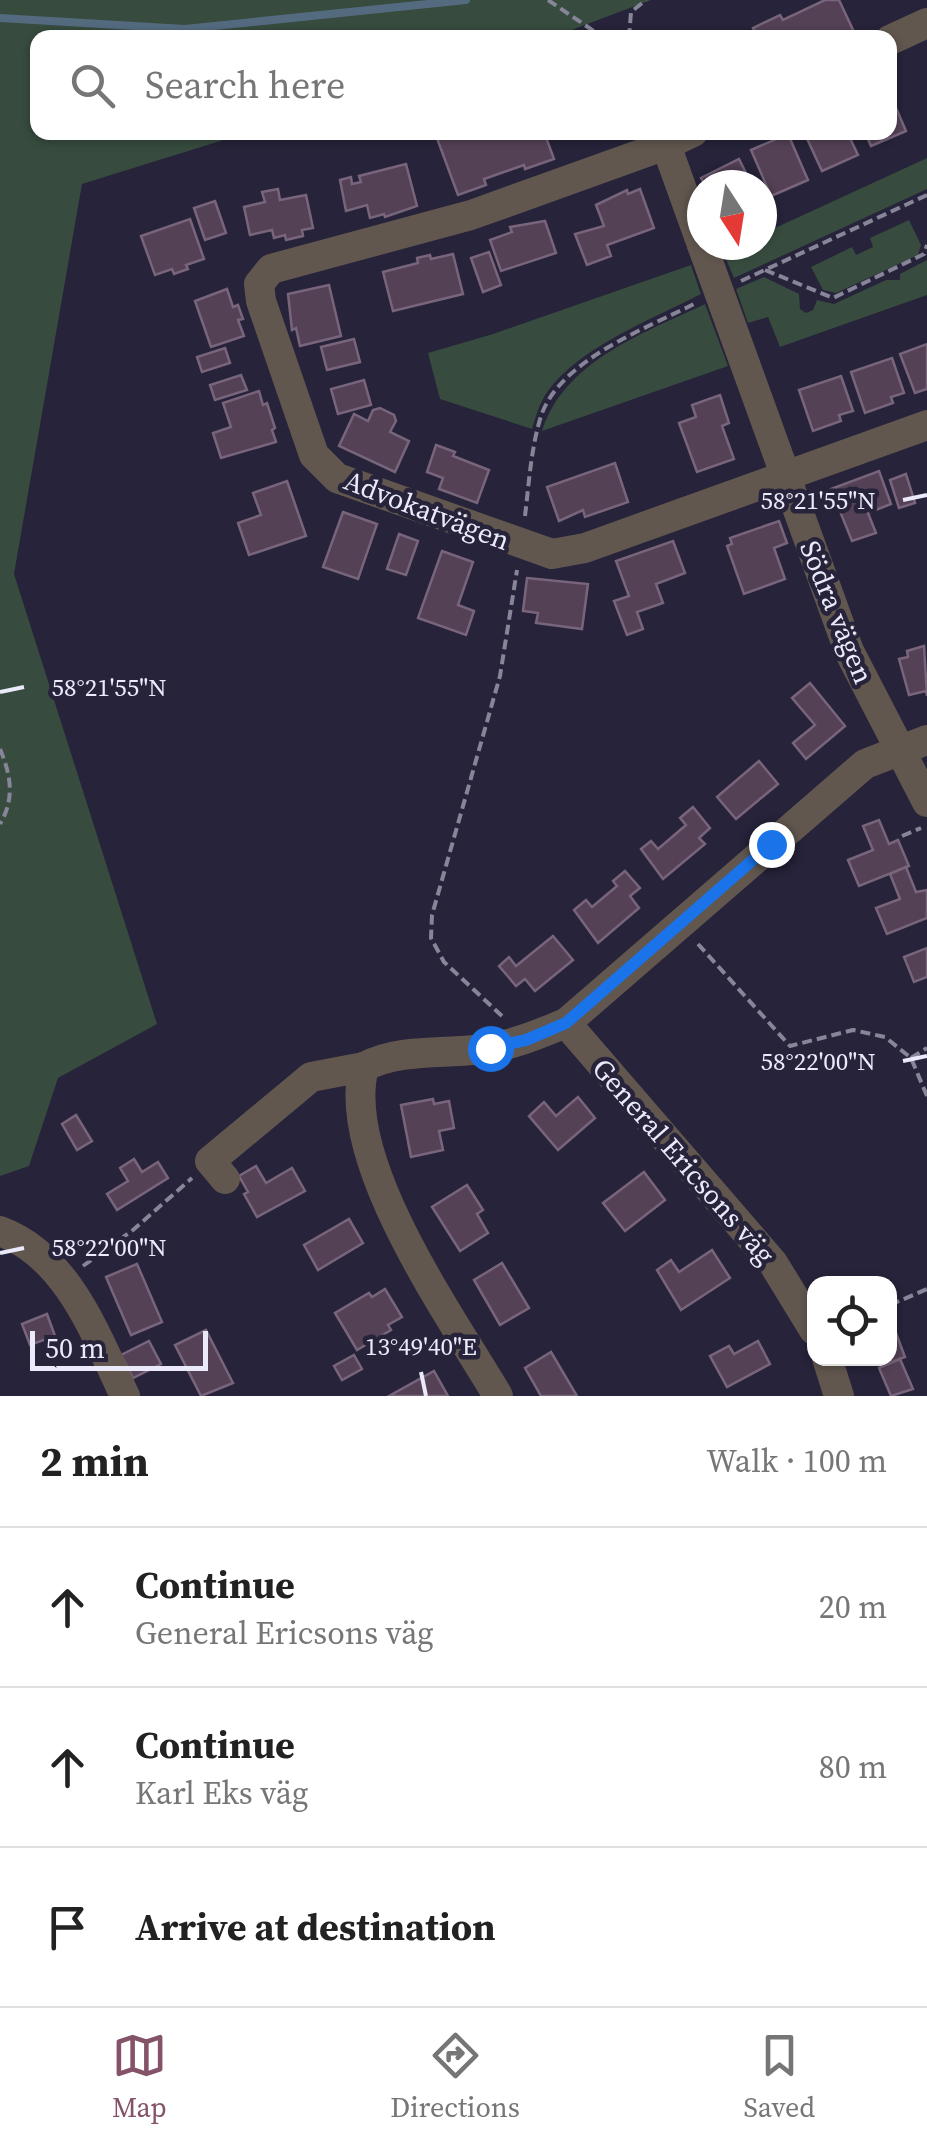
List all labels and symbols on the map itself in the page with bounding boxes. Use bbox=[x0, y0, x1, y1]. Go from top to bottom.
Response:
north arrow bbox=[687, 170, 777, 260]
street label: Advokatvägen bbox=[339, 461, 515, 559]
text: 58°21'55"N bbox=[760, 483, 876, 517]
street label: Södra vägen bbox=[791, 535, 883, 689]
text: 58°21'55"N bbox=[51, 670, 167, 704]
route end bbox=[749, 822, 795, 868]
route start bbox=[468, 1026, 514, 1072]
text: 58°22'00"N bbox=[760, 1044, 876, 1078]
street label: General Ericsons väg bbox=[584, 1050, 784, 1272]
text: 58°22'00"N bbox=[51, 1230, 167, 1264]
scale bar bbox=[30, 1326, 208, 1370]
text: 13°49'40"E bbox=[365, 1329, 477, 1363]

